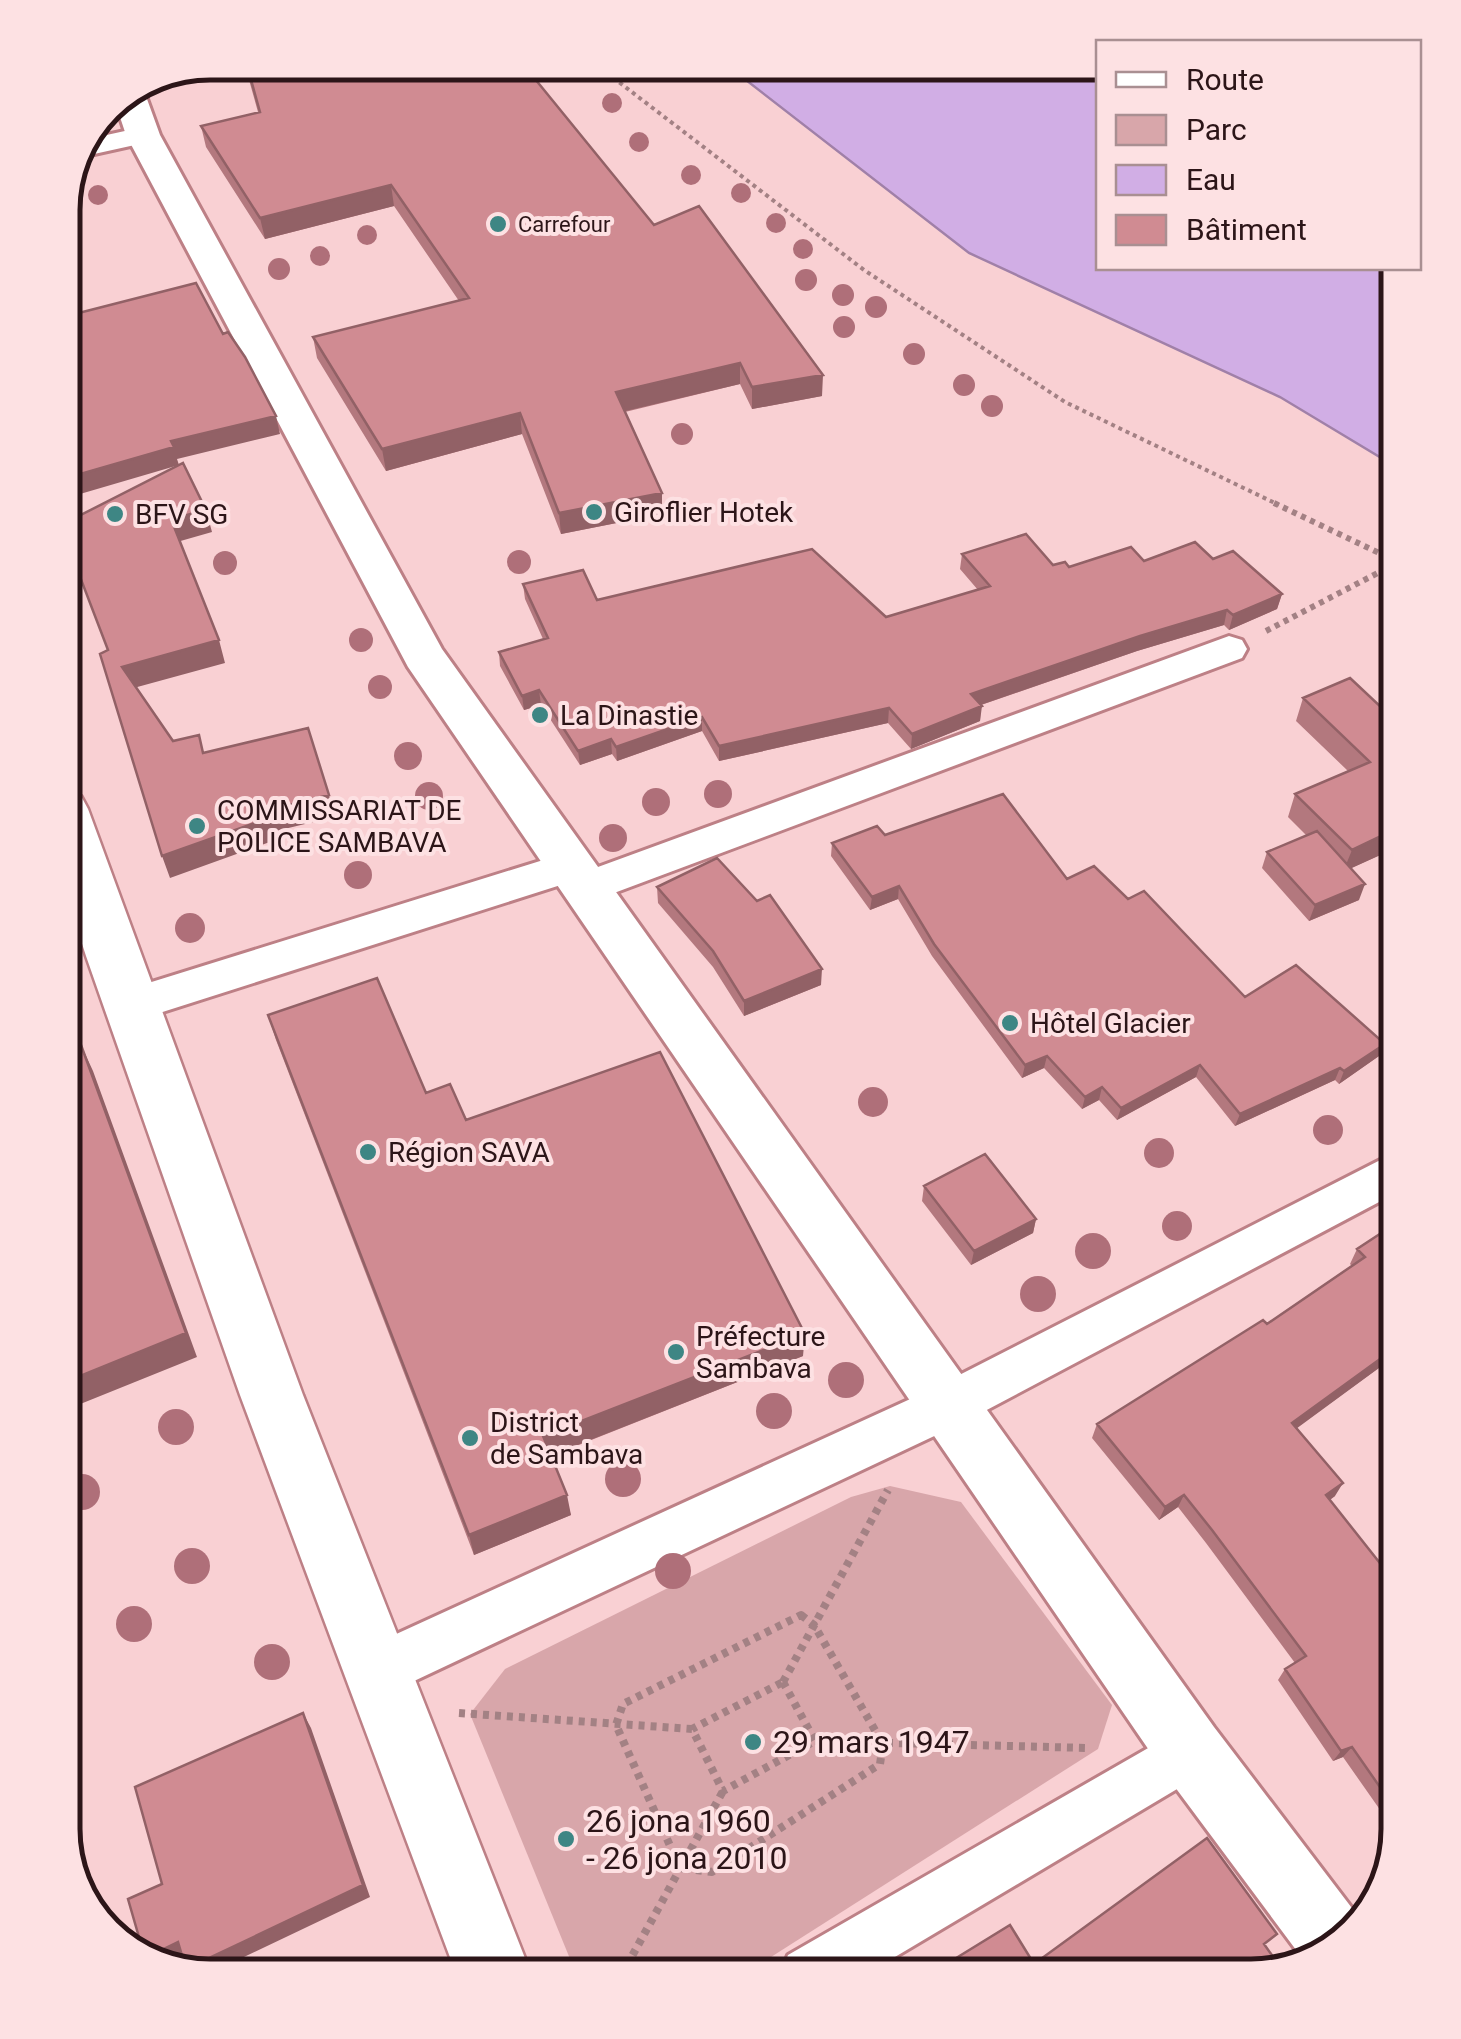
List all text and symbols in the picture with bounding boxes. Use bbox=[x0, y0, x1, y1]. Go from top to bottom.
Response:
legend bbox=[1096, 40, 1421, 270]
text: Route bbox=[1186, 62, 1264, 97]
text: Parc bbox=[1186, 112, 1247, 147]
text: Eau bbox=[1186, 162, 1236, 197]
place label: Carrefour bbox=[518, 212, 611, 237]
text: Bâtiment bbox=[1186, 212, 1307, 247]
marker: Carrefour bbox=[487, 213, 509, 235]
place label: Giroflier Hotek bbox=[614, 496, 794, 529]
place label: BFV SG bbox=[135, 498, 228, 531]
marker: Giroflier Hotek bbox=[583, 501, 605, 523]
marker: BFV SG bbox=[104, 503, 126, 525]
place label: La Dinastie bbox=[560, 699, 698, 732]
marker: La Dinastie bbox=[529, 704, 551, 726]
place label: COMMISSARIAT DE POLICE SAMBAVA bbox=[217, 794, 462, 859]
marker: COMMISSARIAT DE POLICE SAMBAVA bbox=[186, 815, 208, 837]
place label: Hôtel Glacier bbox=[1030, 1007, 1191, 1040]
marker: Hôtel Glacier bbox=[999, 1012, 1021, 1034]
place label: Région SAVA bbox=[388, 1136, 550, 1169]
marker: Région SAVA bbox=[357, 1141, 379, 1163]
place label: Préfecture Sambava bbox=[696, 1320, 825, 1385]
marker: Préfecture Sambava bbox=[665, 1341, 687, 1363]
place label: District de Sambava bbox=[490, 1406, 643, 1471]
marker: District de Sambava bbox=[459, 1427, 481, 1449]
place label: 29 mars 1947 bbox=[773, 1723, 970, 1761]
marker: 29 mars 1947 bbox=[742, 1731, 764, 1753]
place label: 26 jona 1960 - 26 jona 2010 bbox=[586, 1802, 788, 1877]
marker: 26 jona 1960 - 26 jona 2010 bbox=[555, 1828, 577, 1850]

